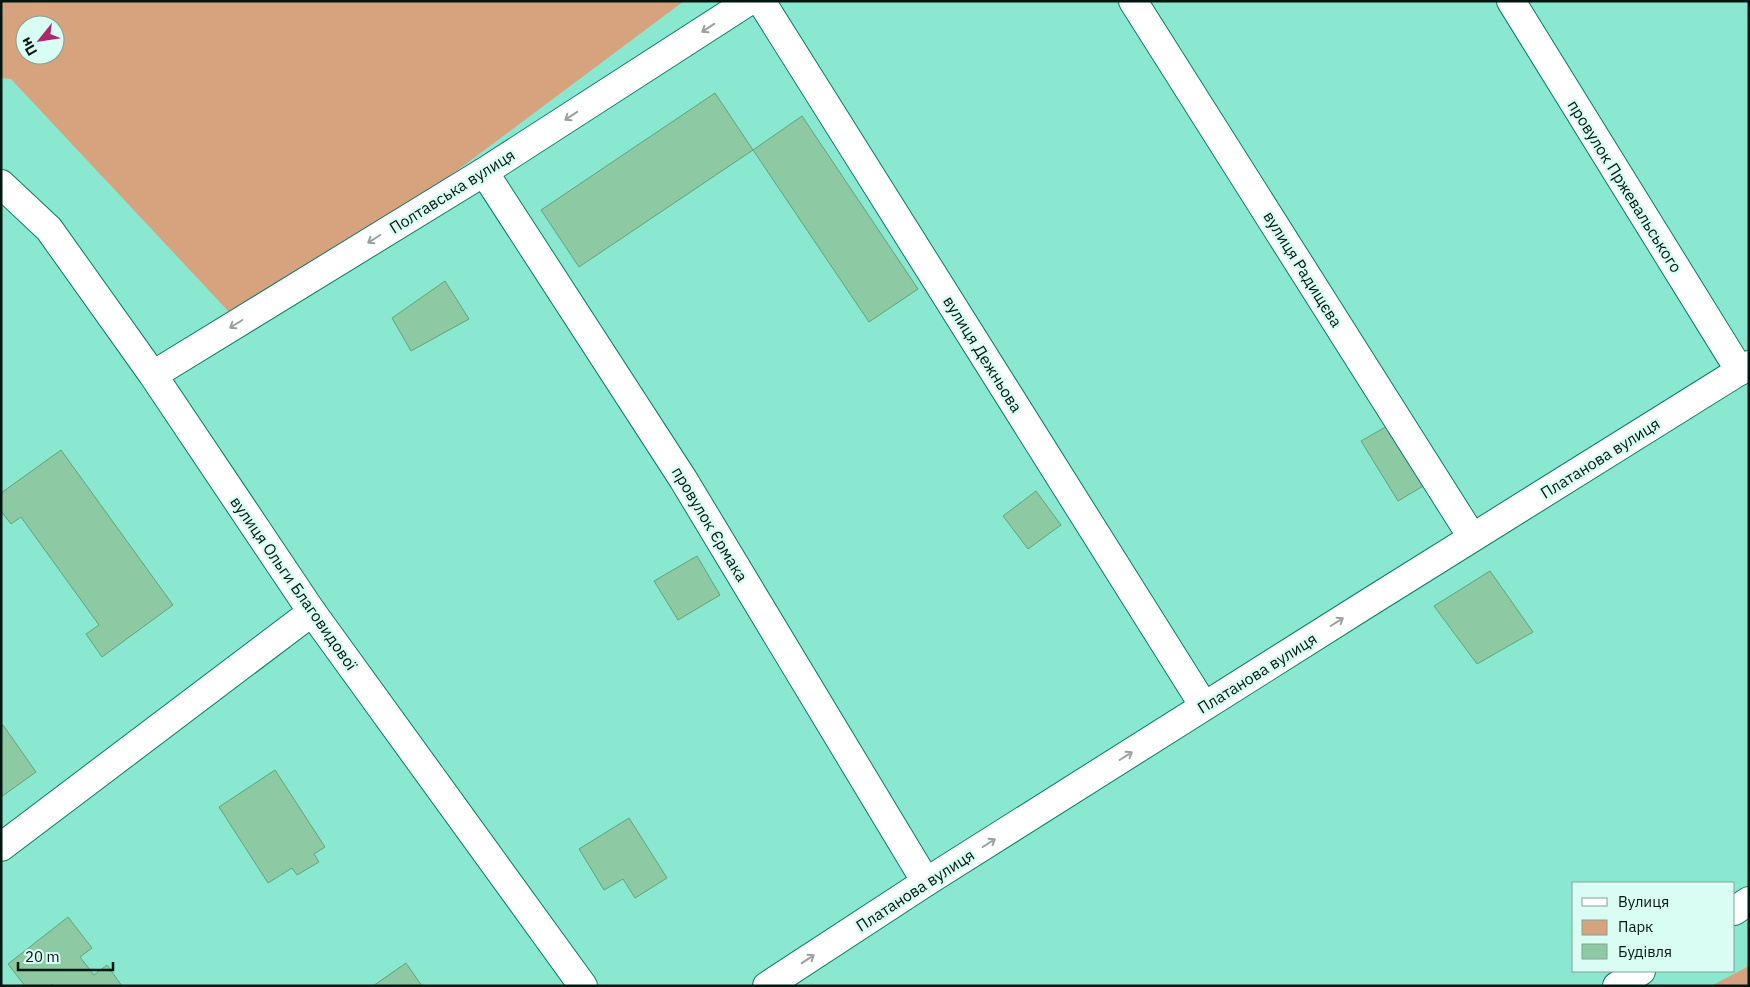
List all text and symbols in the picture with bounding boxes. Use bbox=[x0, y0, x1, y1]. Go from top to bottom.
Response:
north arrow bbox=[15, 15, 65, 65]
one-way arrow bbox=[701, 23, 715, 33]
text: Пн bbox=[16, 34, 41, 59]
street label: провулок Пржевальського bbox=[1564, 96, 1686, 276]
one-way arrow bbox=[564, 111, 578, 121]
street label: Полтавська вулиця bbox=[386, 144, 518, 238]
street label: вулиця Радищєва bbox=[1259, 207, 1347, 331]
one-way arrow bbox=[368, 235, 382, 245]
street label: вулиця Дежньова bbox=[939, 292, 1027, 416]
one-way arrow bbox=[229, 320, 243, 330]
street label: Платанова вулиця bbox=[1537, 413, 1663, 503]
street label: провулок Єрмака bbox=[668, 463, 752, 586]
street label: вулиця Ольги Благовидової bbox=[226, 492, 362, 675]
one-way arrow bbox=[1330, 617, 1344, 627]
street label: Платанова вулиця bbox=[1194, 628, 1320, 718]
one-way arrow bbox=[1119, 750, 1133, 760]
one-way arrow bbox=[982, 837, 996, 848]
street label: Платанова вулиця bbox=[852, 844, 978, 936]
legend bbox=[1572, 882, 1735, 972]
text: Вулиця bbox=[1618, 892, 1669, 911]
text: Парк bbox=[1618, 917, 1653, 936]
scale bar bbox=[18, 940, 112, 972]
text: Будівля bbox=[1618, 942, 1672, 961]
text: 20 m bbox=[25, 947, 60, 966]
one-way arrow bbox=[801, 954, 815, 964]

